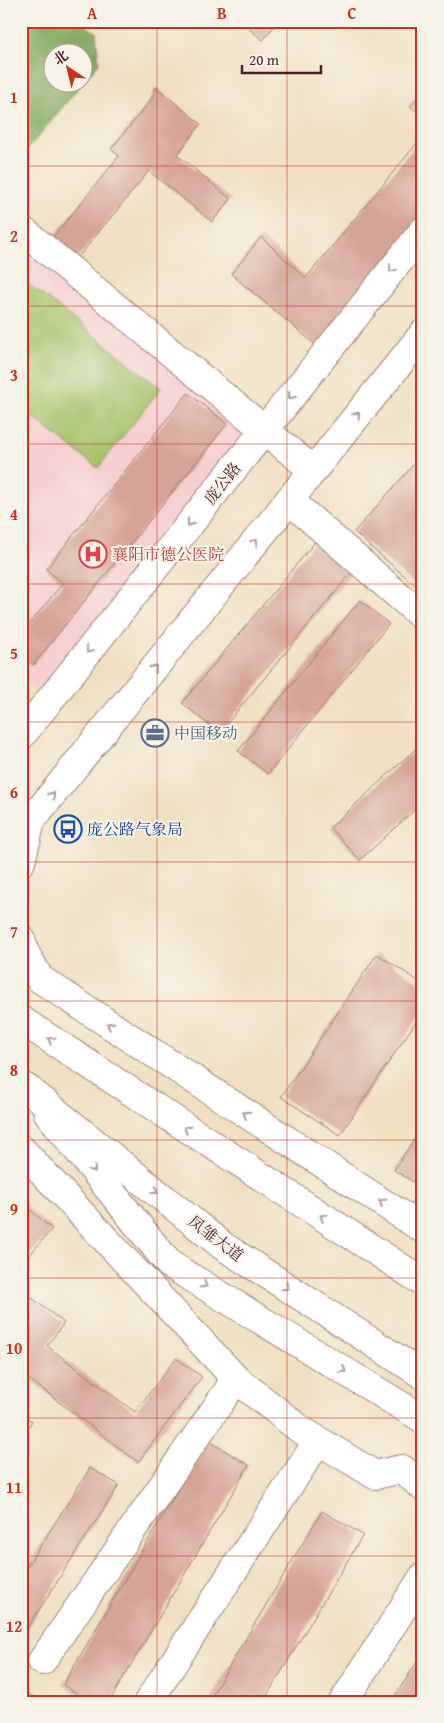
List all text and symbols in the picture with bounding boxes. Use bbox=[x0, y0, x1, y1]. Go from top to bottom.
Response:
text: A bbox=[87, 1, 98, 25]
text: B bbox=[217, 1, 227, 25]
text: C bbox=[347, 1, 357, 25]
north arrow bbox=[42, 42, 92, 92]
scale bar bbox=[242, 42, 320, 74]
text: 北 bbox=[49, 45, 72, 70]
text: 20 m bbox=[249, 49, 280, 70]
text: 1 bbox=[10, 85, 18, 109]
text: 2 bbox=[10, 224, 18, 248]
one-way arrow bbox=[390, 263, 398, 272]
text: 3 bbox=[10, 363, 18, 387]
one-way arrow bbox=[288, 390, 296, 399]
one-way arrow bbox=[352, 412, 360, 421]
street label: 庞公路 bbox=[198, 457, 246, 509]
text: 4 bbox=[10, 502, 18, 526]
one-way arrow bbox=[187, 517, 195, 526]
hospital icon: 襄阳市德公医院 bbox=[78, 539, 108, 569]
one-way arrow bbox=[250, 539, 258, 548]
place label: 襄阳市德公医院 bbox=[112, 542, 224, 566]
text: 5 bbox=[10, 641, 18, 665]
one-way arrow bbox=[86, 645, 95, 654]
one-way arrow bbox=[148, 665, 157, 674]
office icon: 中国移动 bbox=[140, 718, 170, 748]
place label: 中国移动 bbox=[174, 721, 238, 745]
text: 6 bbox=[10, 780, 18, 804]
one-way arrow bbox=[46, 792, 54, 801]
bus stop icon: 庞公路气象局 bbox=[53, 814, 83, 844]
place label: 庞公路气象局 bbox=[87, 817, 183, 841]
text: 7 bbox=[10, 919, 18, 943]
one-way arrow bbox=[106, 1022, 115, 1031]
one-way arrow bbox=[47, 1037, 57, 1046]
text: 8 bbox=[10, 1058, 18, 1082]
one-way arrow bbox=[242, 1110, 251, 1120]
one-way arrow bbox=[183, 1125, 192, 1135]
one-way arrow bbox=[87, 1163, 95, 1172]
one-way arrow bbox=[149, 1186, 158, 1194]
text: 9 bbox=[10, 1197, 18, 1221]
one-way arrow bbox=[378, 1199, 387, 1209]
street label: 凤雏大道 bbox=[183, 1209, 249, 1267]
one-way arrow bbox=[320, 1214, 329, 1224]
one-way arrow bbox=[198, 1279, 207, 1288]
one-way arrow bbox=[281, 1281, 290, 1290]
text: 10 bbox=[6, 1336, 22, 1360]
one-way arrow bbox=[337, 1363, 346, 1373]
text: 11 bbox=[6, 1475, 22, 1499]
text: 12 bbox=[6, 1614, 22, 1638]

